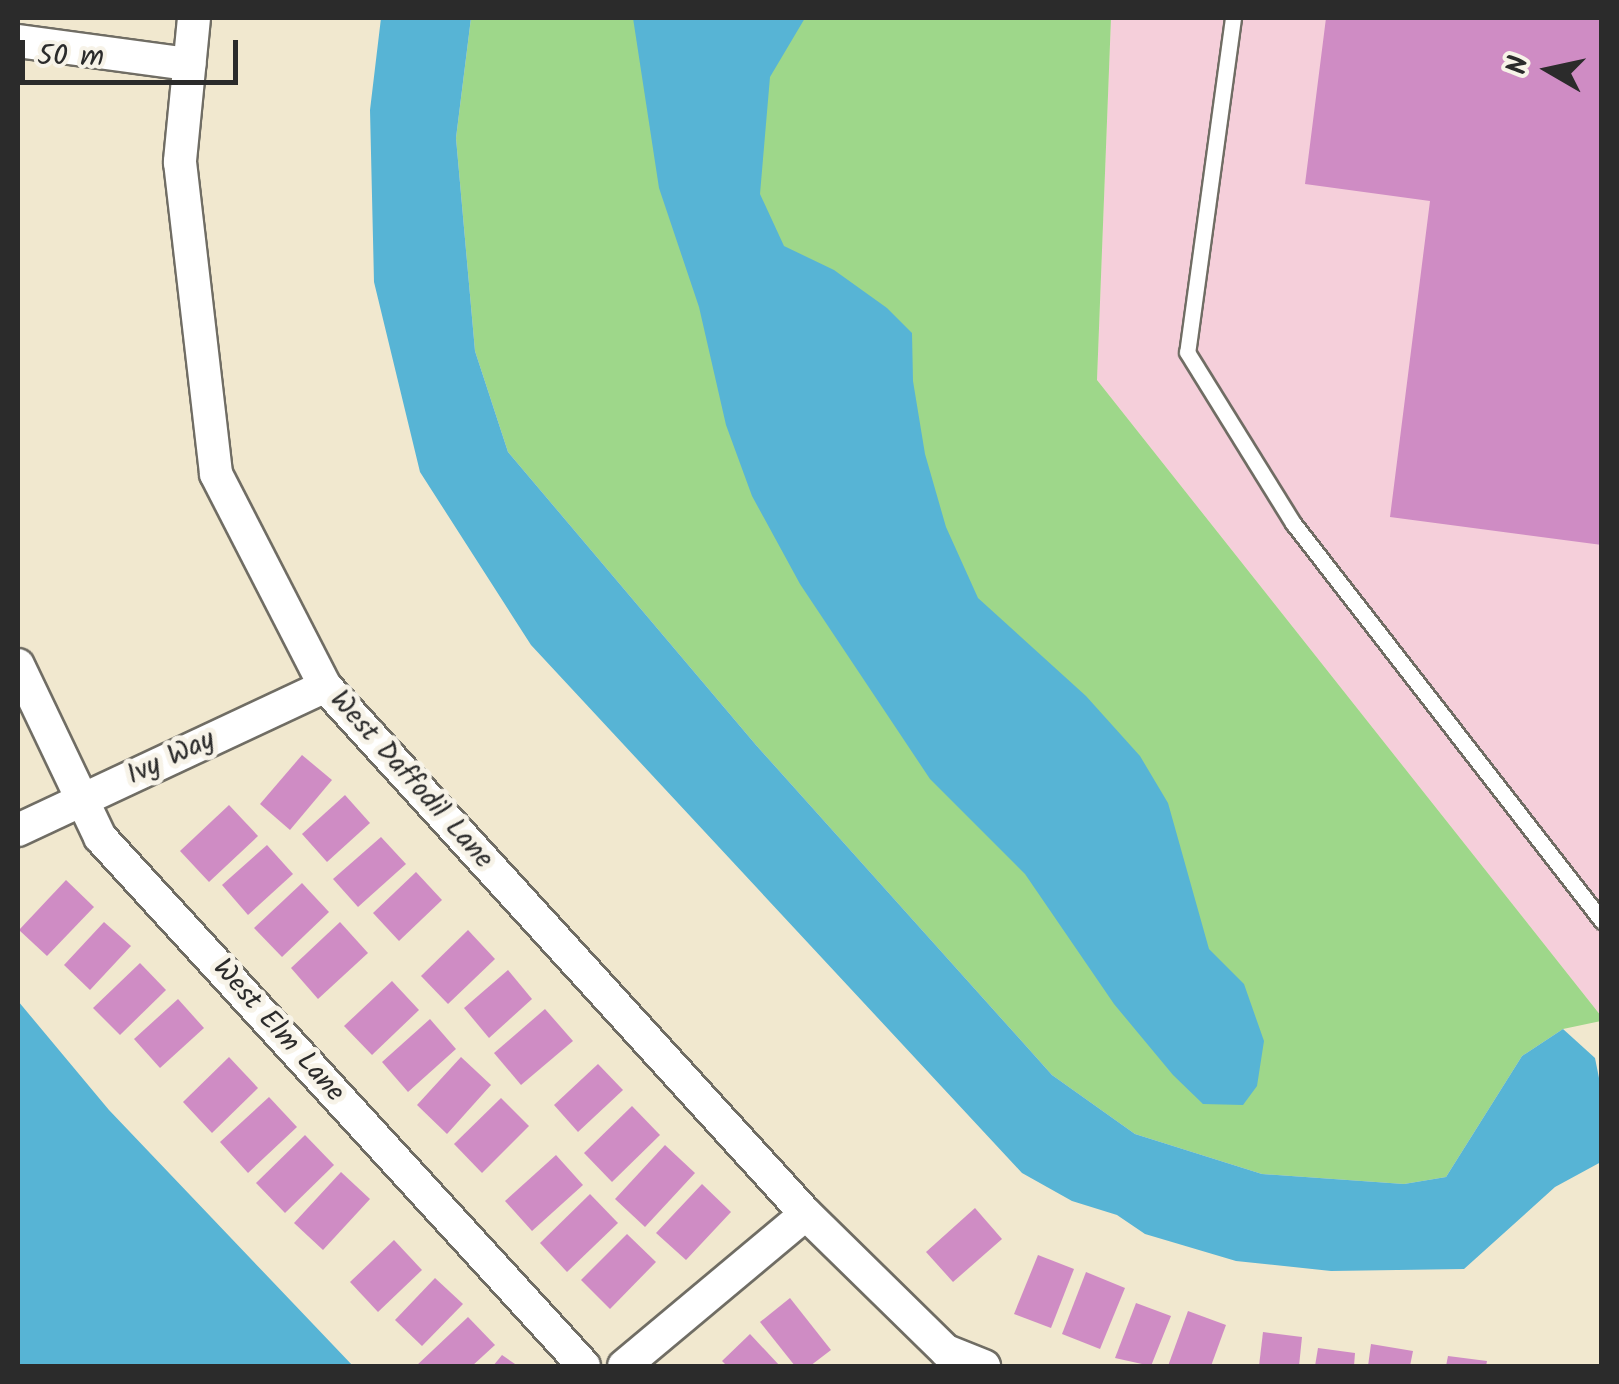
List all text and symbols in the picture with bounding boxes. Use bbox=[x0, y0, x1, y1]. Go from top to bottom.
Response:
scale bar bbox=[25, 20, 242, 82]
north arrow bbox=[1499, 20, 1599, 120]
text: 50 m bbox=[37, 33, 104, 81]
text: N bbox=[1495, 53, 1542, 77]
street label: West Daffodil Lane bbox=[322, 684, 500, 876]
street label: Ivy Way bbox=[122, 723, 220, 793]
street label: West Elm Lane bbox=[205, 952, 351, 1110]

